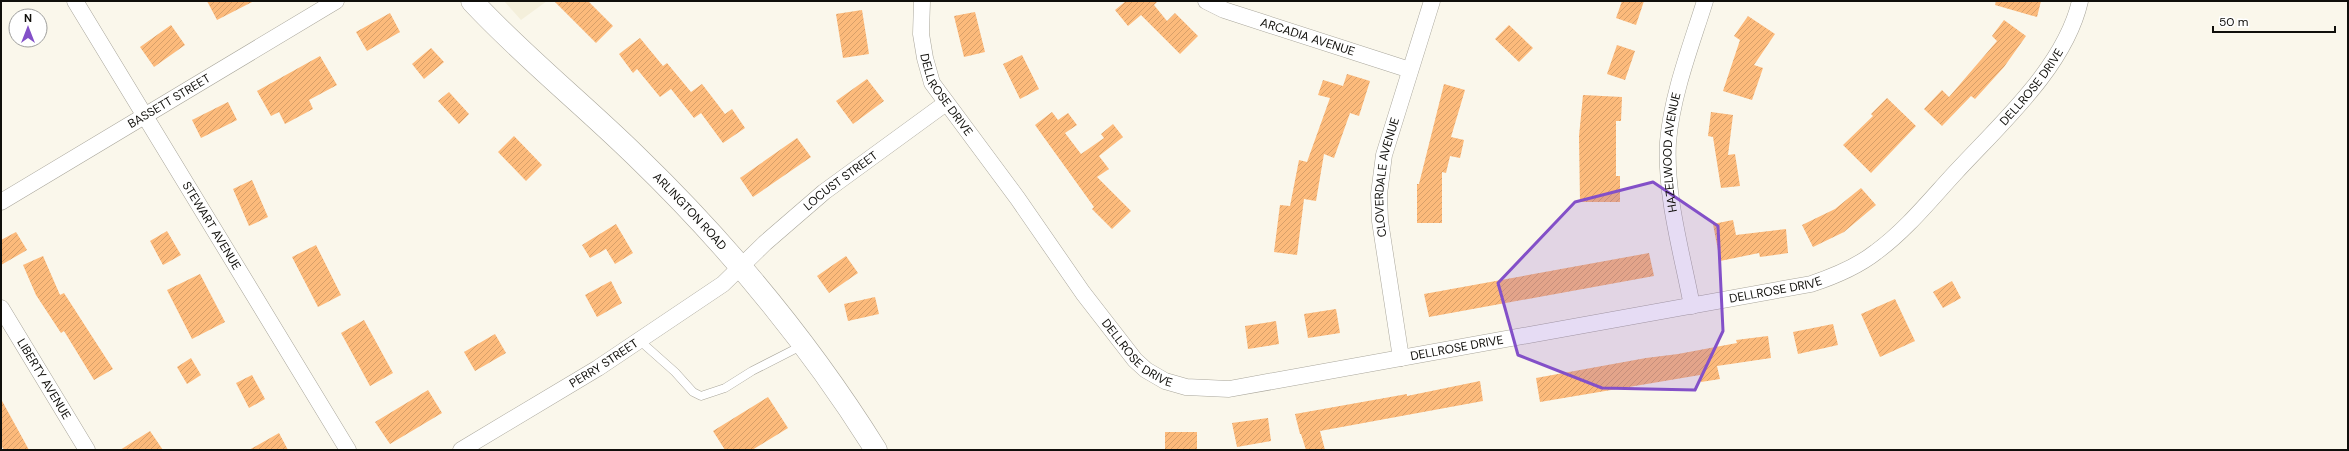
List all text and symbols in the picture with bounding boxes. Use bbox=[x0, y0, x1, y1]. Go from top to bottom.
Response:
north arrow bbox=[8, 8, 48, 48]
scale bar bbox=[2213, 8, 2335, 34]
text: N bbox=[24, 11, 32, 25]
street label: ARCADIA AVENUE bbox=[1258, 14, 1357, 60]
text: 50 m bbox=[2219, 14, 2248, 30]
street label: DELLROSE DRIVE bbox=[1996, 45, 2067, 129]
street label: DELLROSE DRIVE bbox=[916, 52, 977, 139]
street label: BASSETT STREET bbox=[125, 70, 213, 132]
street label: HAZELWOOD AVENUE bbox=[1660, 90, 1684, 214]
street label: CLOVERDALE AVENUE bbox=[1371, 115, 1403, 238]
street label: LOCUST STREET bbox=[800, 147, 881, 214]
street label: ARLINGTON ROAD bbox=[649, 169, 730, 254]
street label: STEWART AVENUE bbox=[179, 179, 245, 273]
street label: DELLROSE DRIVE bbox=[1728, 273, 1824, 307]
street label: DELLROSE DRIVE bbox=[1098, 316, 1175, 391]
street label: DELLROSE DRIVE bbox=[1409, 332, 1505, 364]
street label: PERRY STREET bbox=[566, 335, 641, 391]
street label: LIBERTY AVENUE bbox=[13, 336, 75, 423]

